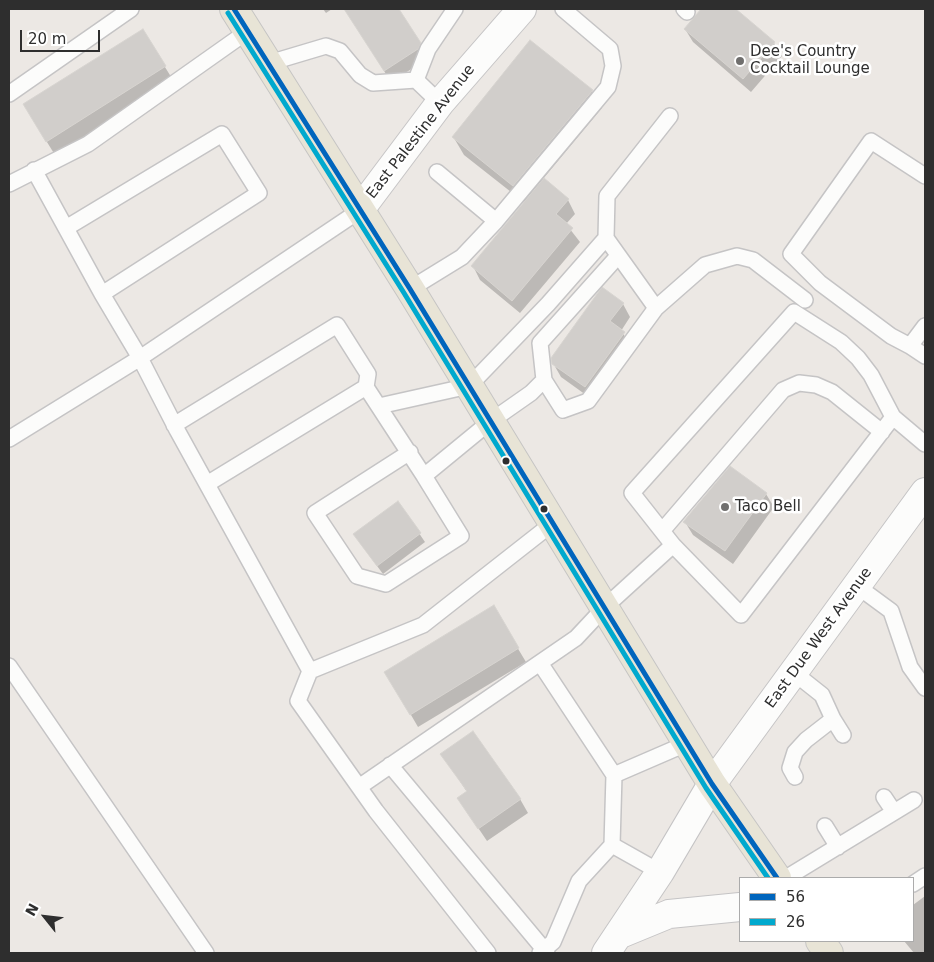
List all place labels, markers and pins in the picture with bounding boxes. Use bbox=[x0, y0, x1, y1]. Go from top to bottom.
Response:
place label: Dee's Country Cocktail Lounge bbox=[750, 43, 870, 78]
marker: Dee's Country Cocktail Lounge bbox=[734, 55, 746, 67]
unlabelled marker bbox=[501, 456, 511, 466]
place label: Taco Bell bbox=[735, 498, 801, 516]
marker: Taco Bell bbox=[719, 501, 731, 513]
unlabelled marker bbox=[539, 504, 549, 514]

